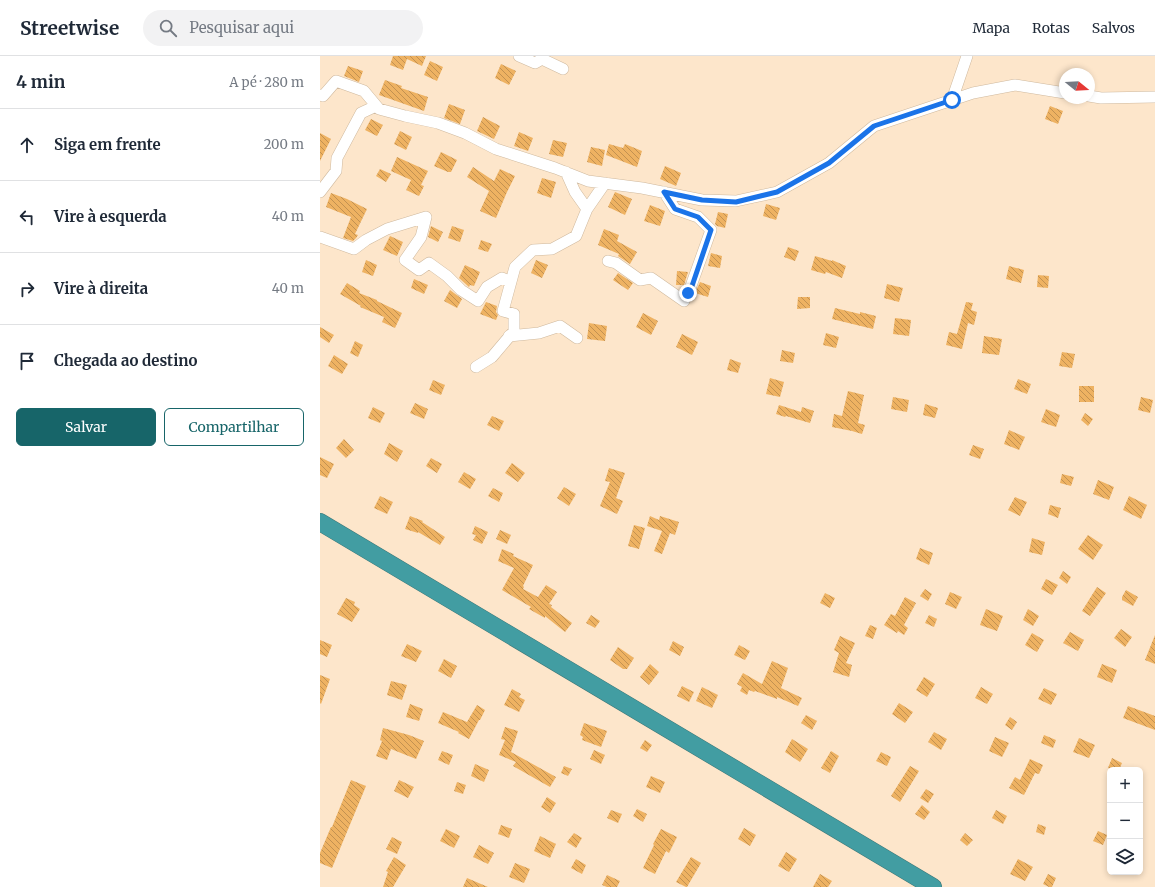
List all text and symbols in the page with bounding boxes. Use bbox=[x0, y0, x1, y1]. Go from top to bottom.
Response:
search box bbox=[143, 10, 423, 46]
text: Streetwise bbox=[20, 16, 119, 40]
icon: search bbox=[157, 17, 179, 39]
text: Pesquisar aqui bbox=[189, 18, 294, 37]
text: Mapa bbox=[973, 19, 1010, 37]
text: Rotas bbox=[1032, 19, 1070, 37]
text: Salvos bbox=[1092, 19, 1135, 37]
north arrow bbox=[1059, 68, 1095, 104]
text: 4 min bbox=[16, 71, 65, 93]
text: A pé · 280 m bbox=[229, 74, 304, 91]
route start bbox=[943, 91, 961, 109]
icon: ahead bbox=[16, 134, 38, 156]
text: Siga em frente bbox=[54, 135, 161, 154]
text: 200 m bbox=[264, 136, 304, 153]
icon: left bbox=[16, 206, 38, 228]
text: Vire à esquerda bbox=[54, 207, 167, 226]
text: 40 m bbox=[272, 208, 304, 225]
icon: right bbox=[16, 278, 38, 300]
text: Vire à direita bbox=[54, 279, 148, 298]
text: 40 m bbox=[272, 280, 304, 297]
route end bbox=[679, 284, 697, 302]
icon: arrive bbox=[16, 350, 38, 372]
text: Chegada ao destino bbox=[54, 351, 197, 370]
button: Salvar bbox=[16, 408, 156, 446]
button: Compartilhar bbox=[164, 408, 304, 446]
map controls bbox=[1107, 767, 1143, 875]
button: + bbox=[1107, 767, 1143, 803]
button: − bbox=[1107, 803, 1143, 839]
button: layers bbox=[1107, 839, 1143, 875]

